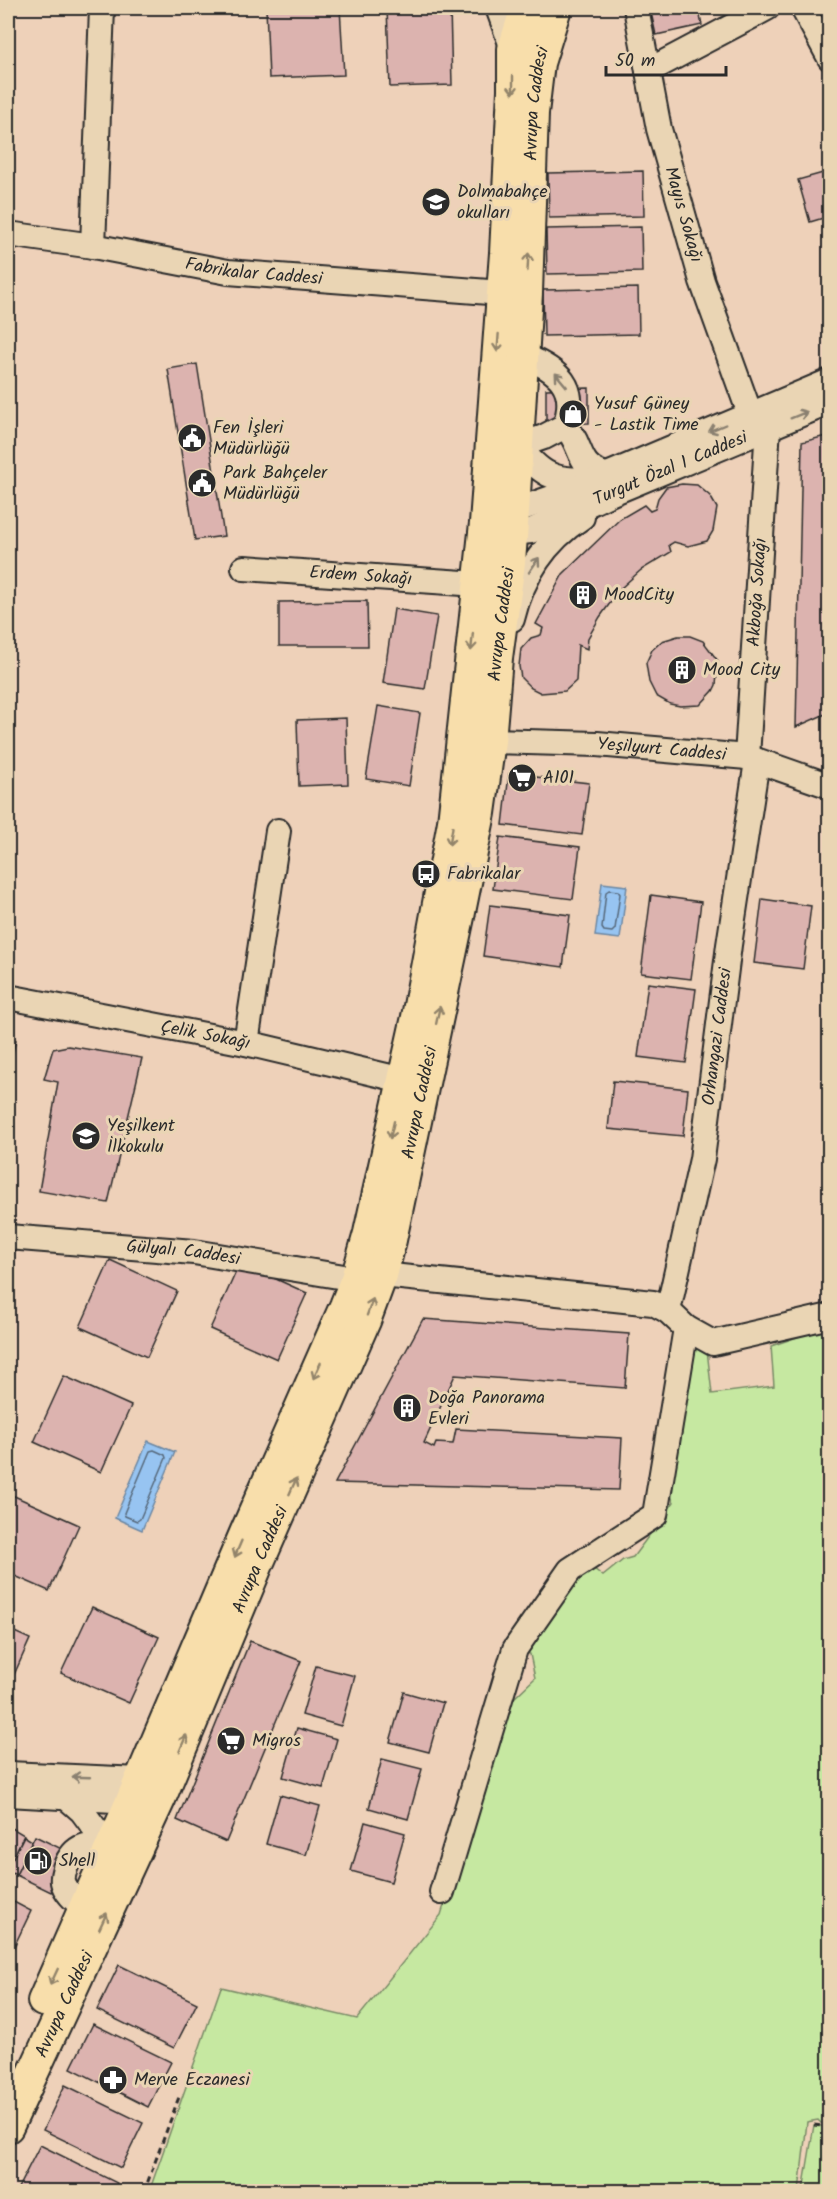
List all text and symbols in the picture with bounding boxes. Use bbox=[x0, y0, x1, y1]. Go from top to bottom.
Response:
scale bar bbox=[606, 39, 726, 77]
street label: Avrupa Caddesi bbox=[517, 42, 558, 161]
text: 50 m bbox=[615, 47, 655, 76]
one-way arrow bbox=[507, 75, 519, 95]
street label: Mayıs Sokağı bbox=[656, 163, 711, 266]
place label: Dolmabahçe okulları bbox=[457, 178, 548, 228]
school or university icon: Dolmabahçe okulları bbox=[420, 186, 452, 218]
street label: Fabrikalar Caddesi bbox=[183, 250, 324, 294]
one-way arrow bbox=[523, 252, 534, 272]
one-way arrow bbox=[492, 332, 503, 352]
one-way arrow bbox=[554, 373, 568, 388]
place label: Yusuf Güney - Lastik Time bbox=[594, 390, 699, 440]
shop icon: Yusuf Güney - Lastik Time bbox=[557, 398, 589, 430]
one-way arrow bbox=[789, 409, 807, 420]
place label: Fen İşleri Müdürlüğü bbox=[213, 414, 290, 464]
public building icon: Fen İşleri Müdürlüğü bbox=[176, 422, 208, 454]
street label: Turgut Özal 1 Caddesi bbox=[589, 423, 753, 514]
one-way arrow bbox=[709, 423, 727, 434]
place label: Park Bahçeler Müdürlüğü bbox=[223, 459, 328, 509]
public building icon: Park Bahçeler Müdürlüğü bbox=[186, 467, 218, 499]
street label: Akboğa Sokağı bbox=[740, 537, 775, 648]
one-way arrow bbox=[528, 557, 540, 574]
street label: Erdem Sokağı bbox=[308, 558, 413, 594]
street label: Avrupa Caddesi bbox=[481, 565, 524, 683]
building icon: MoodCity bbox=[567, 579, 599, 611]
place label: MoodCity bbox=[604, 581, 675, 610]
one-way arrow bbox=[466, 632, 477, 652]
building icon: Mood City bbox=[666, 654, 698, 686]
place label: Mood City bbox=[703, 656, 781, 685]
street label: Yeşilyurt Caddesi bbox=[596, 730, 728, 770]
supermarket icon: A101 bbox=[506, 762, 538, 794]
place label: A101 bbox=[543, 764, 574, 793]
one-way arrow bbox=[445, 826, 456, 845]
bus stop icon: Fabrikalar bbox=[410, 858, 442, 890]
place label: Fabrikalar bbox=[447, 860, 521, 889]
street label: Orhangazi Caddesi bbox=[694, 966, 741, 1107]
one-way arrow bbox=[433, 1006, 445, 1025]
street label: Çelik Sokağı bbox=[158, 1012, 253, 1058]
street label: Avrupa Caddesi bbox=[394, 1043, 446, 1162]
place label: Yeşilkent İlkokulu bbox=[107, 1112, 176, 1162]
school or university icon: Yeşilkent İlkokulu bbox=[70, 1120, 102, 1152]
one-way arrow bbox=[385, 1120, 397, 1139]
street label: Gülyalı Caddesi bbox=[125, 1232, 243, 1274]
one-way arrow bbox=[365, 1298, 376, 1317]
one-way arrow bbox=[310, 1362, 321, 1380]
place label: Doğa Panorama Evleri bbox=[428, 1384, 545, 1434]
building icon: Doğa Panorama Evleri bbox=[391, 1392, 423, 1424]
one-way arrow bbox=[288, 1477, 299, 1495]
street label: Avrupa Caddesi bbox=[224, 1501, 297, 1618]
one-way arrow bbox=[232, 1540, 243, 1558]
supermarket icon: Migros bbox=[215, 1725, 247, 1757]
place label: Migros bbox=[252, 1727, 301, 1756]
one-way arrow bbox=[178, 1734, 189, 1752]
one-way arrow bbox=[72, 1772, 92, 1783]
fuel station icon: Shell bbox=[22, 1845, 54, 1877]
place label: Shell bbox=[59, 1847, 96, 1876]
one-way arrow bbox=[98, 1913, 110, 1931]
street label: Avrupa Caddesi bbox=[27, 1946, 102, 2063]
one-way arrow bbox=[48, 1968, 59, 1986]
pharmacy icon: Merve Eczanesi bbox=[97, 2064, 129, 2096]
place label: Merve Eczanesi bbox=[134, 2066, 250, 2095]

